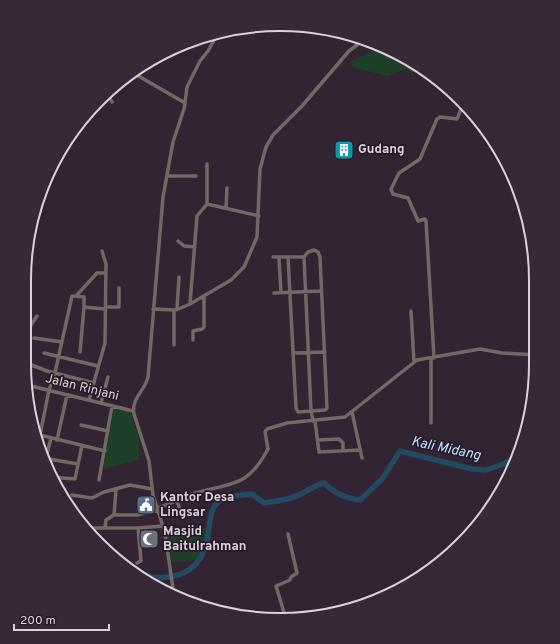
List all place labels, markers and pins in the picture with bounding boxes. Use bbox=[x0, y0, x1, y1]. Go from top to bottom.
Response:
building icon: Gudang bbox=[333, 139, 355, 161]
place label: Gudang bbox=[358, 142, 405, 158]
place label: Kantor Desa Lingsar bbox=[160, 490, 234, 521]
public building icon: Kantor Desa Lingsar bbox=[135, 494, 157, 516]
place label: Masjid Baitulrahman bbox=[163, 524, 246, 555]
mosque icon: Masjid Baitulrahman bbox=[138, 528, 160, 550]

